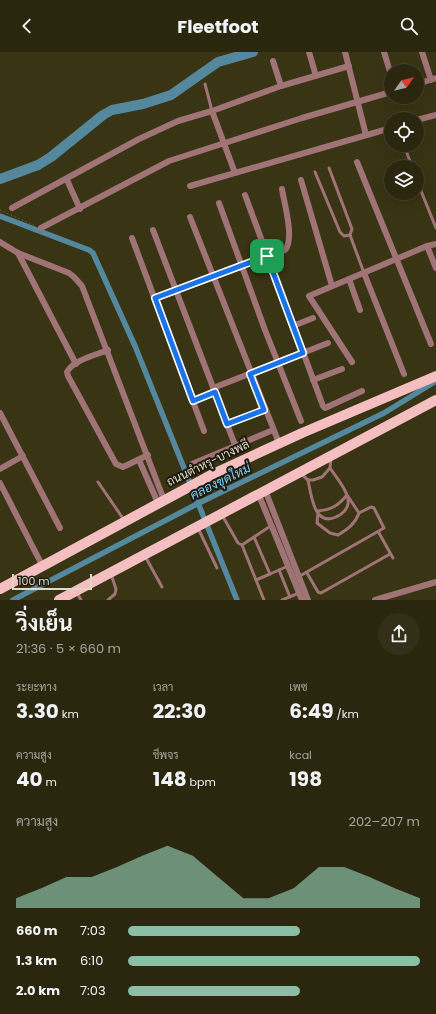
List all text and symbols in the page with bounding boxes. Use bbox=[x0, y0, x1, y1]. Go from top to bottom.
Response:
text: Fleetfoot bbox=[177, 14, 259, 39]
icon: back bbox=[16, 15, 38, 37]
icon: search bbox=[398, 15, 420, 37]
north arrow bbox=[384, 64, 424, 104]
map controls bbox=[384, 64, 424, 200]
button: locate bbox=[384, 112, 424, 152]
button: layers bbox=[384, 160, 424, 200]
pin bbox=[250, 239, 284, 273]
icon: arrive bbox=[256, 245, 278, 267]
street label: ถนนตำหรุ-บางพลี bbox=[164, 435, 252, 491]
water label: คลองขุดใหม่ bbox=[187, 458, 255, 504]
scale bar bbox=[12, 572, 92, 591]
text: 100 m bbox=[18, 573, 50, 589]
text: วิ่งเย็น bbox=[16, 608, 73, 639]
button: share bbox=[378, 613, 420, 655]
text: 21:36 · 5 × 660 m bbox=[16, 639, 121, 658]
text: ระยะทาง bbox=[16, 679, 57, 695]
text: เวลา bbox=[153, 679, 173, 695]
text: เพซ bbox=[289, 679, 307, 695]
text: 3.30 bbox=[16, 697, 59, 725]
text: 22:30 bbox=[153, 697, 206, 725]
text: 6:49 bbox=[289, 697, 334, 725]
text: km bbox=[59, 706, 79, 722]
text: /km bbox=[334, 706, 359, 722]
text: ความสูง bbox=[16, 747, 52, 763]
text: ชีพจร bbox=[153, 747, 179, 763]
text: kcal bbox=[289, 747, 312, 763]
text: 40 bbox=[16, 765, 43, 793]
text: 148 bbox=[153, 765, 187, 793]
text: 198 bbox=[289, 765, 322, 793]
text: m bbox=[43, 774, 57, 790]
text: bpm bbox=[187, 774, 216, 790]
text: ความสูง bbox=[16, 812, 58, 831]
text: 202–207 m bbox=[348, 812, 420, 831]
text: 660 m bbox=[16, 921, 58, 940]
text: 7:03 bbox=[80, 921, 106, 940]
text: 1.3 km bbox=[16, 951, 57, 970]
text: 6:10 bbox=[80, 951, 103, 970]
text: 2.0 km bbox=[16, 981, 60, 1000]
text: 7:03 bbox=[80, 981, 106, 1000]

